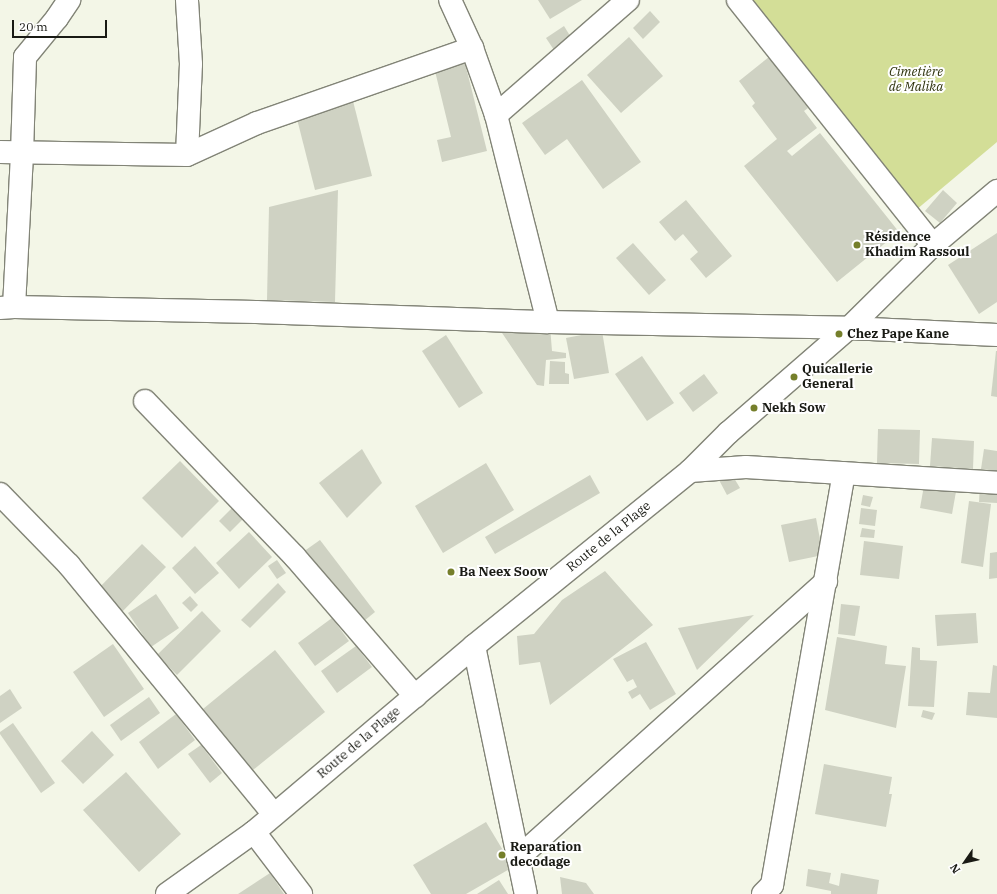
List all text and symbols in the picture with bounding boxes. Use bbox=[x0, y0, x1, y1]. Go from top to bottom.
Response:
scale bar bbox=[14, 12, 109, 38]
text: 20 m bbox=[19, 19, 48, 34]
park label: Cimetière de Malika bbox=[889, 65, 943, 96]
place label: Résidence Khadim Rassoul bbox=[865, 230, 969, 261]
marker: Résidence Khadim Rassoul bbox=[852, 240, 862, 250]
place label: Chez Pape Kane bbox=[847, 326, 949, 342]
marker: Chez Pape Kane bbox=[834, 329, 844, 339]
place label: Quicallerie General bbox=[802, 362, 873, 393]
marker: Quicallerie General bbox=[789, 372, 799, 382]
place label: Nekh Sow bbox=[762, 400, 826, 416]
marker: Nekh Sow bbox=[749, 403, 759, 413]
street label: Route de la Plage bbox=[564, 498, 654, 576]
place label: Ba Neex Soow bbox=[459, 564, 548, 580]
marker: Ba Neex Soow bbox=[446, 567, 456, 577]
street label: Route de la Plage bbox=[314, 704, 404, 782]
place label: Reparation decodage bbox=[510, 840, 582, 871]
north arrow bbox=[945, 842, 985, 882]
marker: Reparation decodage bbox=[497, 850, 507, 860]
text: N bbox=[947, 861, 963, 876]

